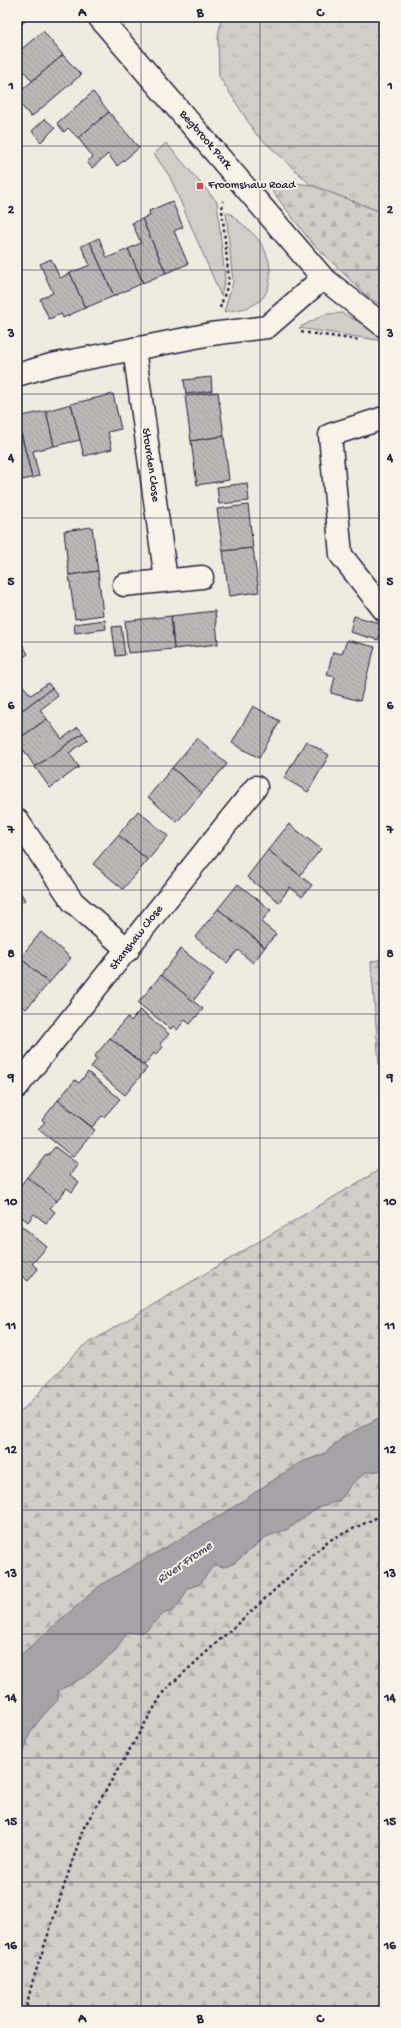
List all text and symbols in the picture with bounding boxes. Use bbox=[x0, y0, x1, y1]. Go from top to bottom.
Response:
text: A bbox=[77, 6, 87, 21]
text: B bbox=[196, 6, 205, 21]
text: C bbox=[315, 6, 325, 21]
text: 1 bbox=[7, 79, 14, 94]
text: 1 bbox=[386, 79, 393, 94]
street label: Begbrook Park bbox=[175, 107, 235, 173]
place label: Froomshaw Road bbox=[207, 179, 296, 193]
marker: Froomshaw Road bbox=[195, 181, 205, 191]
text: 2 bbox=[8, 203, 15, 218]
text: 2 bbox=[387, 203, 394, 218]
text: 3 bbox=[7, 327, 15, 342]
text: 3 bbox=[386, 327, 394, 342]
street label: Stourden Close bbox=[138, 427, 162, 504]
text: 4 bbox=[7, 451, 15, 466]
text: 4 bbox=[386, 451, 394, 466]
text: 5 bbox=[8, 575, 15, 590]
text: 5 bbox=[387, 575, 394, 590]
text: 6 bbox=[8, 699, 15, 714]
text: 6 bbox=[387, 699, 394, 714]
text: 7 bbox=[7, 823, 16, 838]
text: 7 bbox=[386, 823, 395, 838]
street label: Stanshaw Close bbox=[107, 902, 167, 973]
text: 8 bbox=[7, 947, 15, 962]
text: 8 bbox=[386, 947, 394, 962]
text: 9 bbox=[7, 1071, 15, 1086]
text: 9 bbox=[386, 1071, 394, 1086]
text: 10 bbox=[4, 1195, 18, 1210]
text: 10 bbox=[383, 1195, 397, 1210]
text: 11 bbox=[5, 1319, 16, 1334]
text: 11 bbox=[384, 1319, 395, 1334]
text: 12 bbox=[4, 1443, 17, 1458]
text: 12 bbox=[383, 1443, 396, 1458]
water label: River Frome bbox=[155, 1538, 216, 1587]
text: 13 bbox=[4, 1567, 17, 1582]
text: 13 bbox=[383, 1567, 396, 1582]
text: 14 bbox=[4, 1691, 18, 1706]
text: 14 bbox=[383, 1691, 397, 1706]
text: 15 bbox=[4, 1815, 17, 1830]
text: 15 bbox=[383, 1815, 396, 1830]
text: 16 bbox=[4, 1939, 17, 1954]
text: 16 bbox=[383, 1939, 396, 1954]
text: A bbox=[77, 2012, 87, 2027]
text: B bbox=[196, 2012, 205, 2027]
text: C bbox=[315, 2012, 325, 2027]

